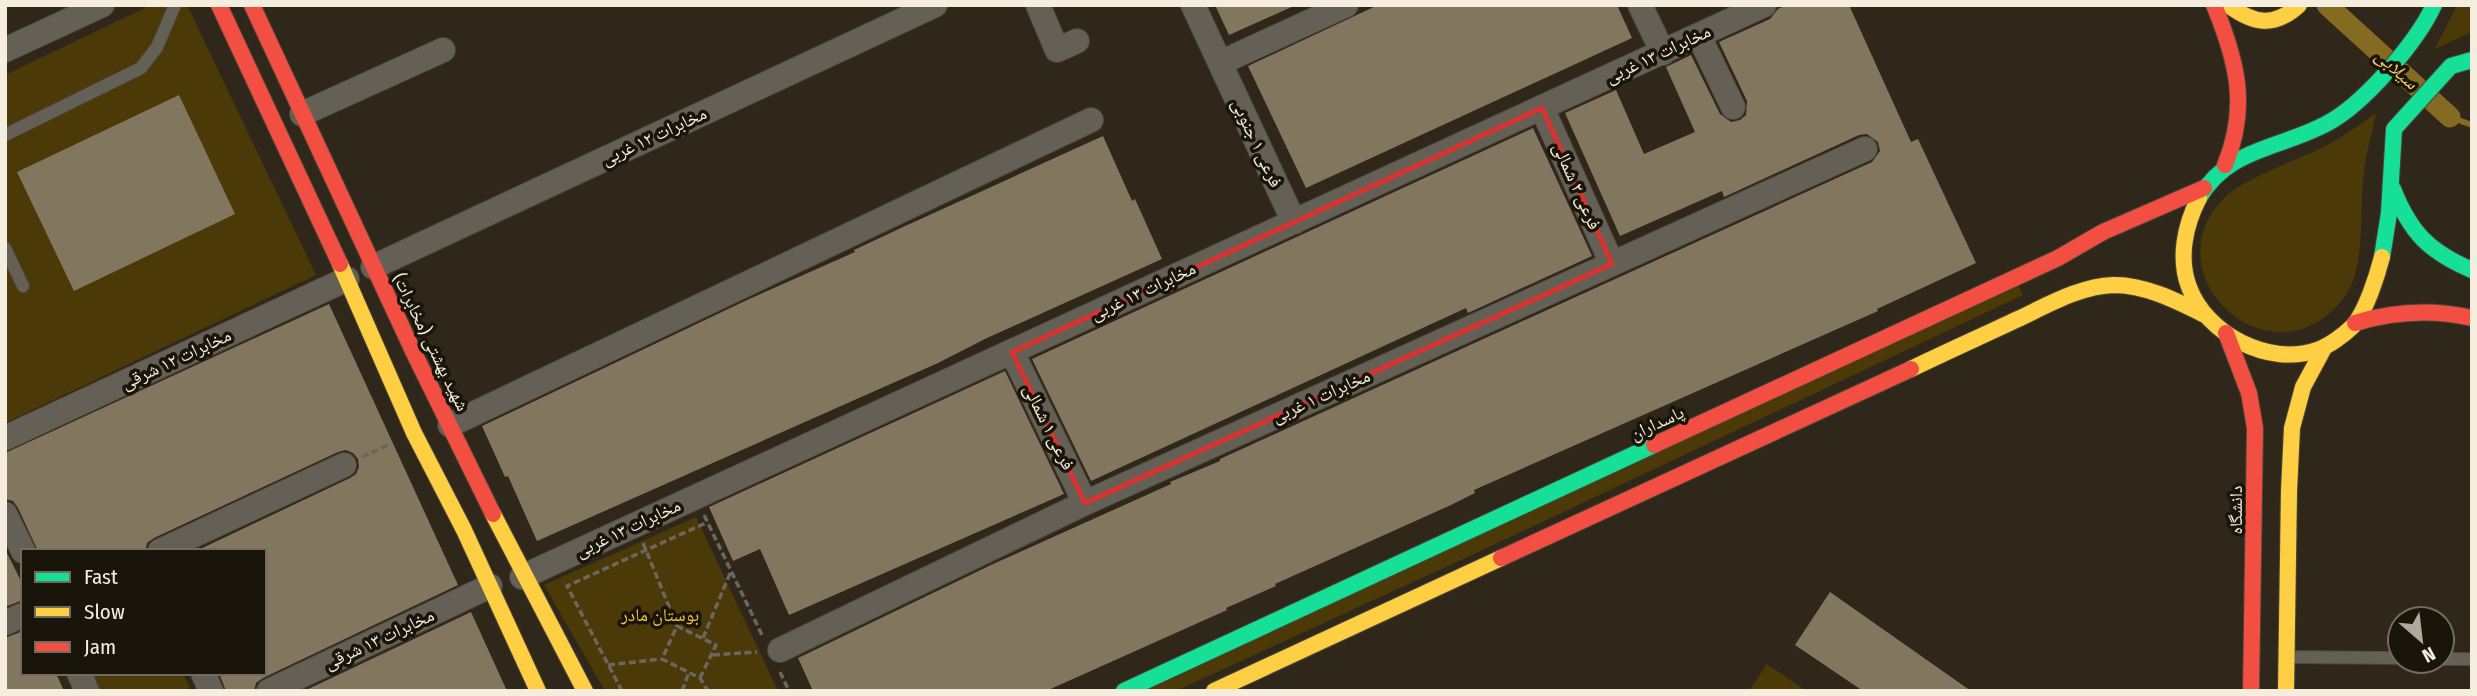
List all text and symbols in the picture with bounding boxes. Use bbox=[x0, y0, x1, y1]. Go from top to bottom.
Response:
street label: مخابرات ۱۳ غربی bbox=[1602, 20, 1714, 88]
water label: سیلابی bbox=[2371, 44, 2423, 94]
street label: فرعی ۱ جنوبی bbox=[1227, 95, 1287, 191]
street label: مخابرات ۱۲ غربی bbox=[598, 102, 710, 170]
street label: فرعی ۲ شمالی bbox=[1548, 139, 1606, 233]
street label: مخابرات ۱۳ غربی bbox=[1087, 257, 1199, 325]
street label: شهید بهشتی (مخابرات) bbox=[388, 270, 474, 414]
street label: مخابرات ۱۲ شرقی bbox=[117, 324, 235, 394]
street label: مخابرات ۱ غربی bbox=[1268, 365, 1374, 427]
street label: فرعی ۱ شمالی bbox=[1019, 380, 1079, 474]
street label: پاسداران bbox=[1626, 401, 1688, 445]
street label: دانشگاه bbox=[2225, 486, 2247, 534]
street label: مخابرات ۱۳ غربی bbox=[572, 494, 684, 562]
legend bbox=[21, 549, 266, 675]
text: Fast bbox=[84, 564, 118, 590]
text: Slow bbox=[84, 599, 125, 625]
street label: مخابرات ۱۳ شرقی bbox=[320, 604, 438, 674]
park label: بوستان مادر bbox=[620, 604, 699, 626]
north arrow bbox=[2386, 605, 2456, 675]
text: Jam bbox=[84, 634, 116, 660]
text: N bbox=[2418, 642, 2439, 667]

